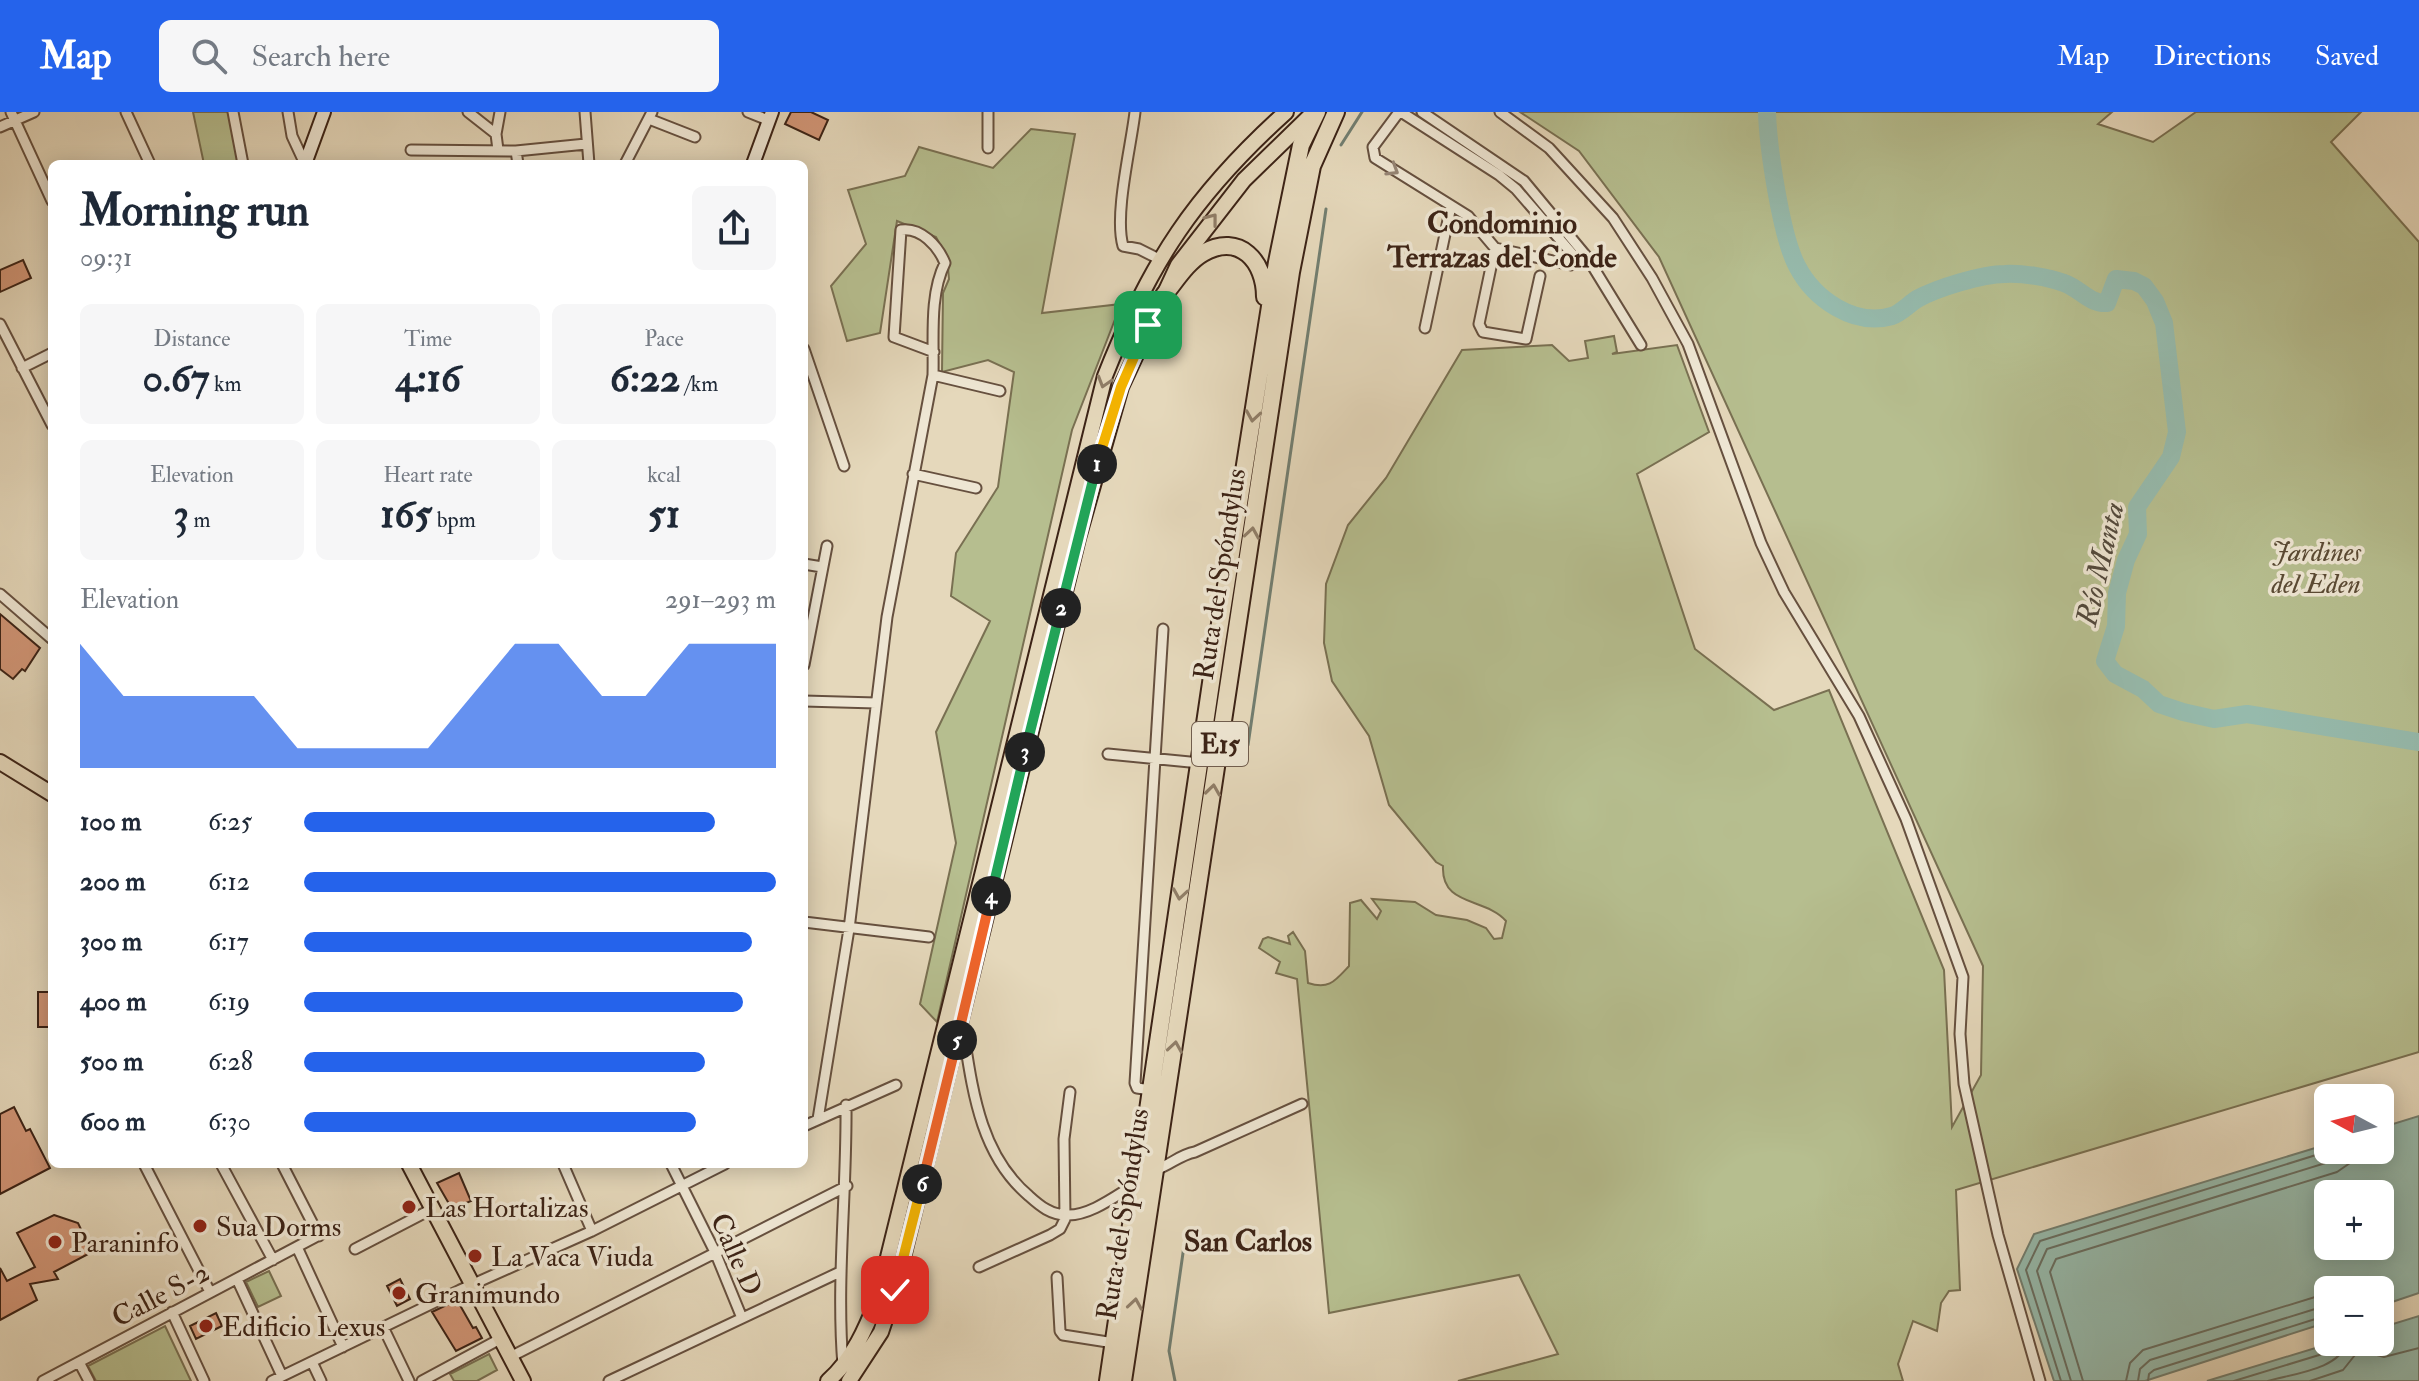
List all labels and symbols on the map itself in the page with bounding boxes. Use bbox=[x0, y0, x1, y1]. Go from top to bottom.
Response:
one-way arrow bbox=[1384, 161, 1399, 176]
district label: Condominio Terrazas del Conde bbox=[1386, 205, 1617, 276]
one-way arrow bbox=[1202, 213, 1216, 228]
pin bbox=[1114, 291, 1182, 359]
one-way arrow bbox=[1097, 374, 1113, 388]
one-way arrow bbox=[1246, 409, 1263, 422]
pin: 1 bbox=[1077, 444, 1117, 484]
street label: Ruta del Spóndylus bbox=[1186, 466, 1254, 683]
water label: Río Manta bbox=[2068, 499, 2133, 630]
one-way arrow bbox=[1242, 526, 1259, 540]
park label: Jardines del Eden bbox=[2270, 535, 2362, 602]
pin: 2 bbox=[1041, 588, 1081, 628]
road number: E15 bbox=[1192, 722, 1248, 766]
pin: 3 bbox=[1005, 732, 1045, 772]
one-way arrow bbox=[1204, 783, 1221, 797]
pin: 4 bbox=[971, 876, 1011, 916]
one-way arrow bbox=[1172, 887, 1189, 901]
pin: 5 bbox=[937, 1020, 977, 1060]
one-way arrow bbox=[1166, 1040, 1183, 1054]
north arrow bbox=[2314, 1084, 2394, 1164]
street label: Ruta del Spóndylus bbox=[1089, 1106, 1157, 1323]
pin: 6 bbox=[902, 1164, 942, 1204]
place label: Las Hortalizas bbox=[425, 1191, 589, 1226]
marker: Las Hortalizas bbox=[400, 1198, 418, 1216]
street label: Calle D bbox=[702, 1208, 769, 1301]
place label: Sua Dorms bbox=[216, 1210, 341, 1245]
marker: Sua Dorms bbox=[191, 1217, 209, 1235]
district label: San Carlos bbox=[1184, 1223, 1312, 1260]
place label: Paraninfo bbox=[71, 1226, 179, 1261]
marker: Paraninfo bbox=[46, 1233, 64, 1251]
place label: La Vaca Viuda bbox=[491, 1240, 654, 1275]
marker: La Vaca Viuda bbox=[466, 1247, 484, 1265]
street label: Calle S-2 bbox=[106, 1255, 215, 1336]
pin bbox=[861, 1256, 929, 1324]
place label: Granimundo bbox=[415, 1277, 560, 1312]
marker: Granimundo bbox=[390, 1284, 408, 1302]
one-way arrow bbox=[1125, 1297, 1142, 1311]
place label: Edificio Lexus bbox=[222, 1310, 385, 1345]
marker: Edificio Lexus bbox=[197, 1317, 215, 1335]

